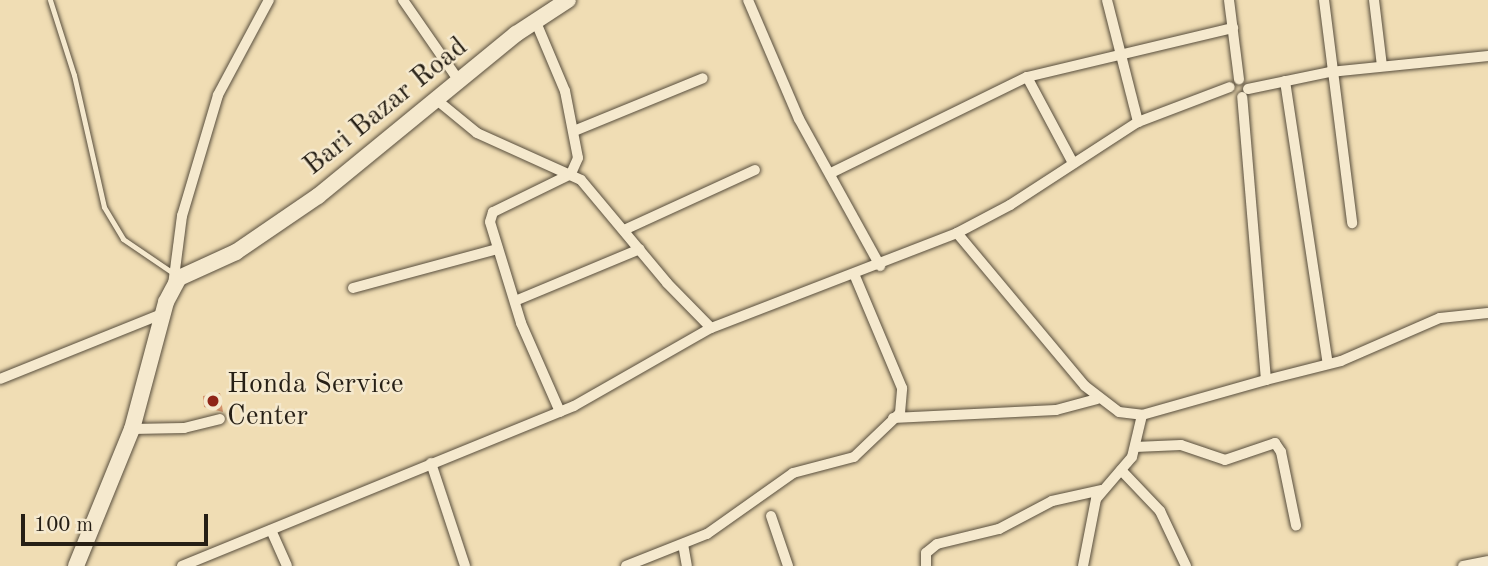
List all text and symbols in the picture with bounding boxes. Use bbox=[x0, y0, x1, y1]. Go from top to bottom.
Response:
street label: Bari Bazar Road bbox=[297, 31, 475, 183]
place label: Honda Service Center bbox=[227, 368, 404, 434]
marker: Honda Service Center bbox=[205, 393, 221, 409]
scale bar bbox=[24, 500, 212, 544]
text: 100 m bbox=[34, 515, 93, 536]

